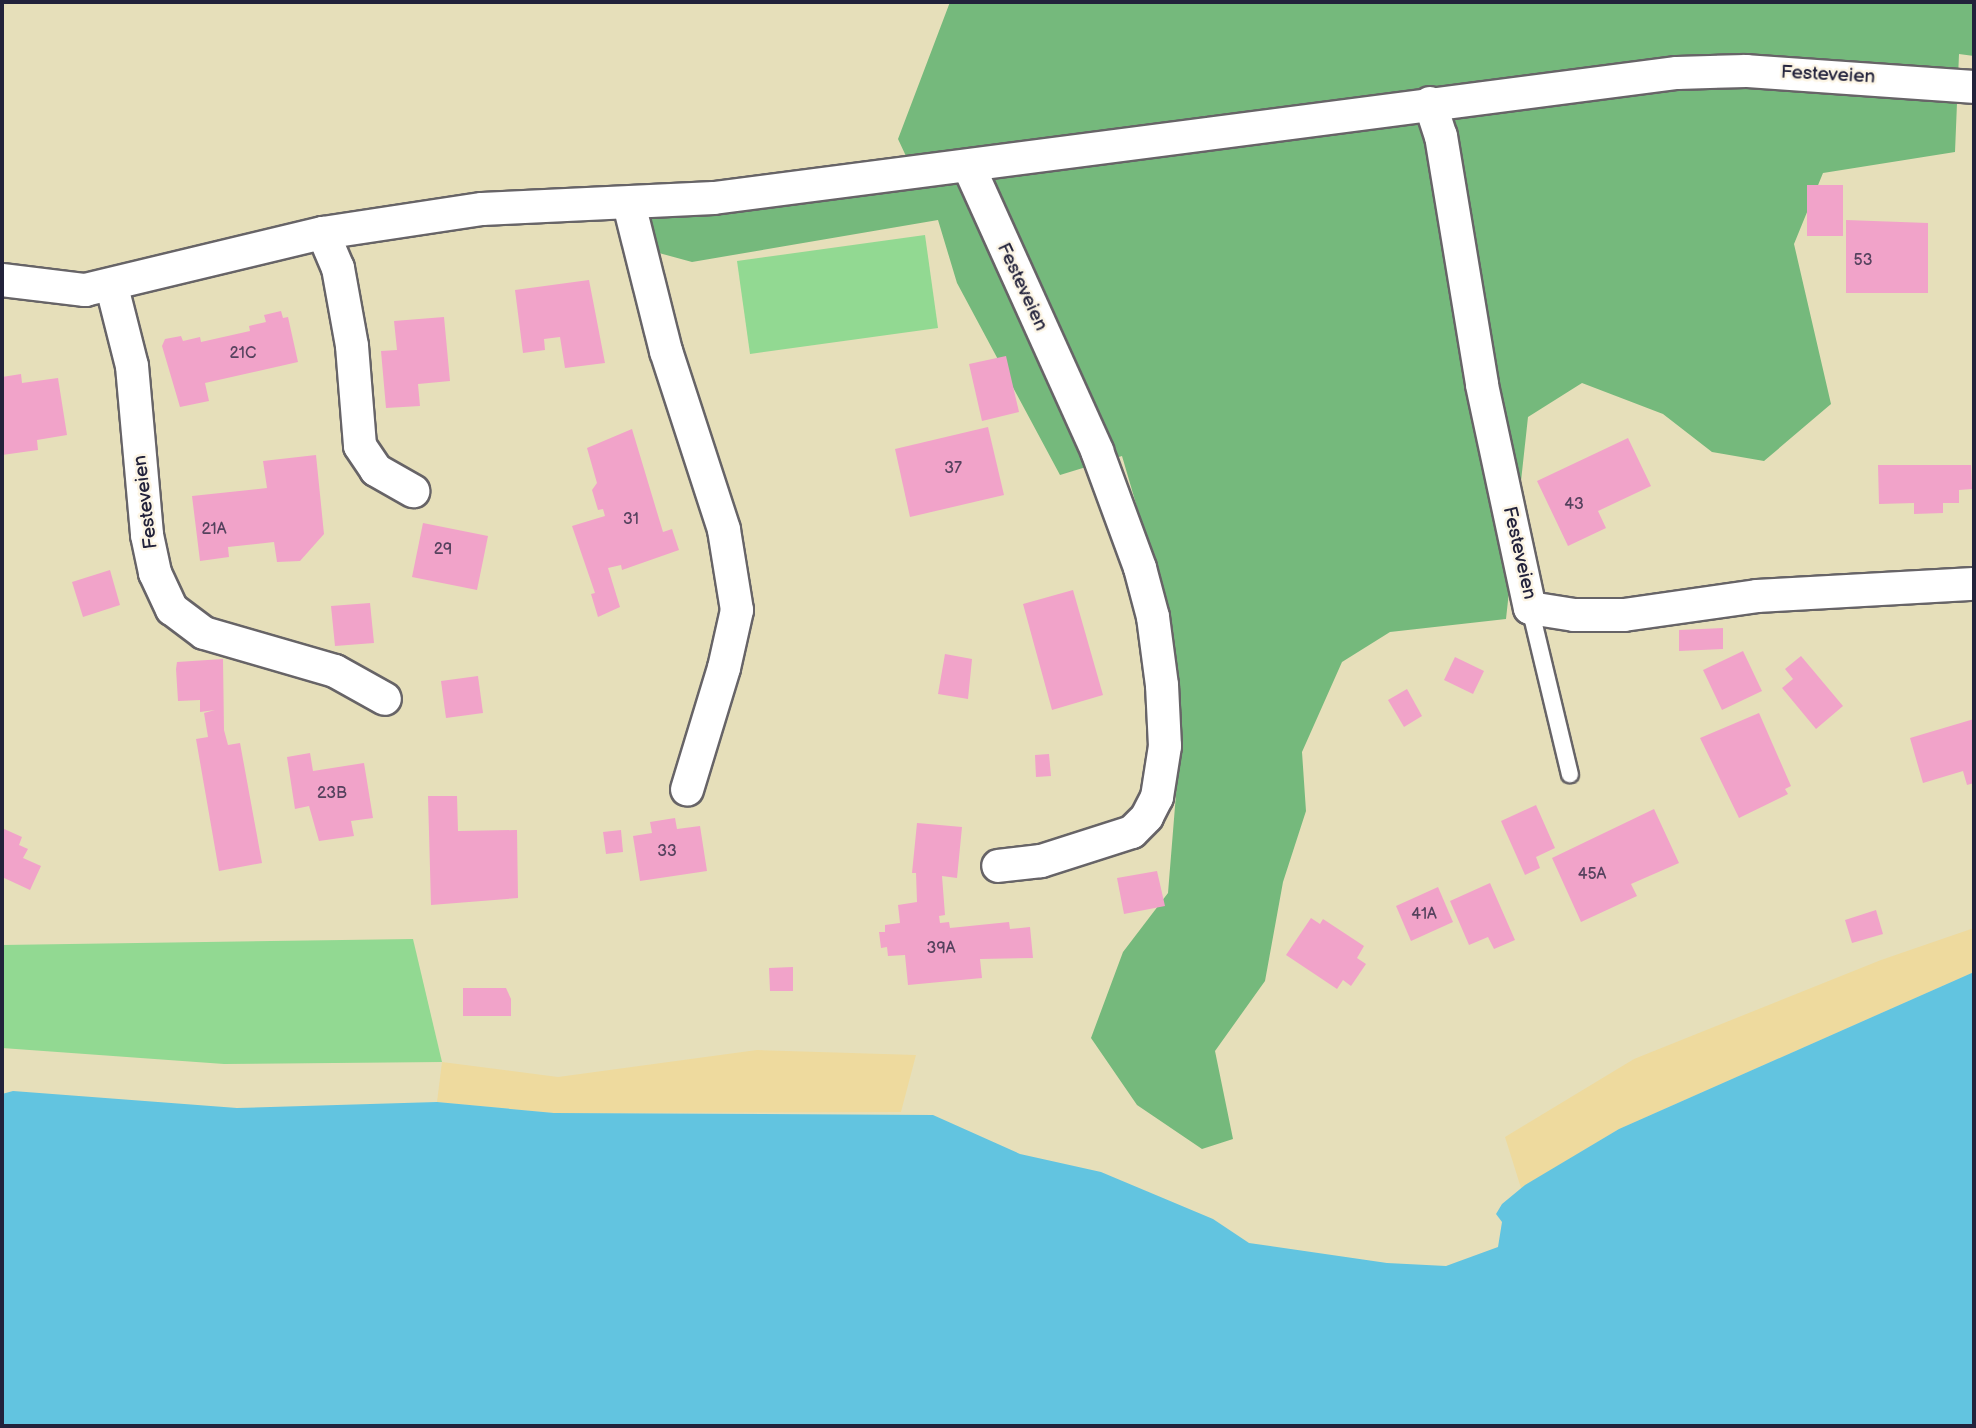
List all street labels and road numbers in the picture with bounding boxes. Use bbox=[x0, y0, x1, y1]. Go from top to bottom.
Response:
street label: Festeveien bbox=[1780, 61, 1876, 89]
street label: Festeveien bbox=[992, 239, 1052, 335]
street label: Festeveien bbox=[129, 454, 163, 550]
street label: Festeveien bbox=[1497, 504, 1541, 602]

